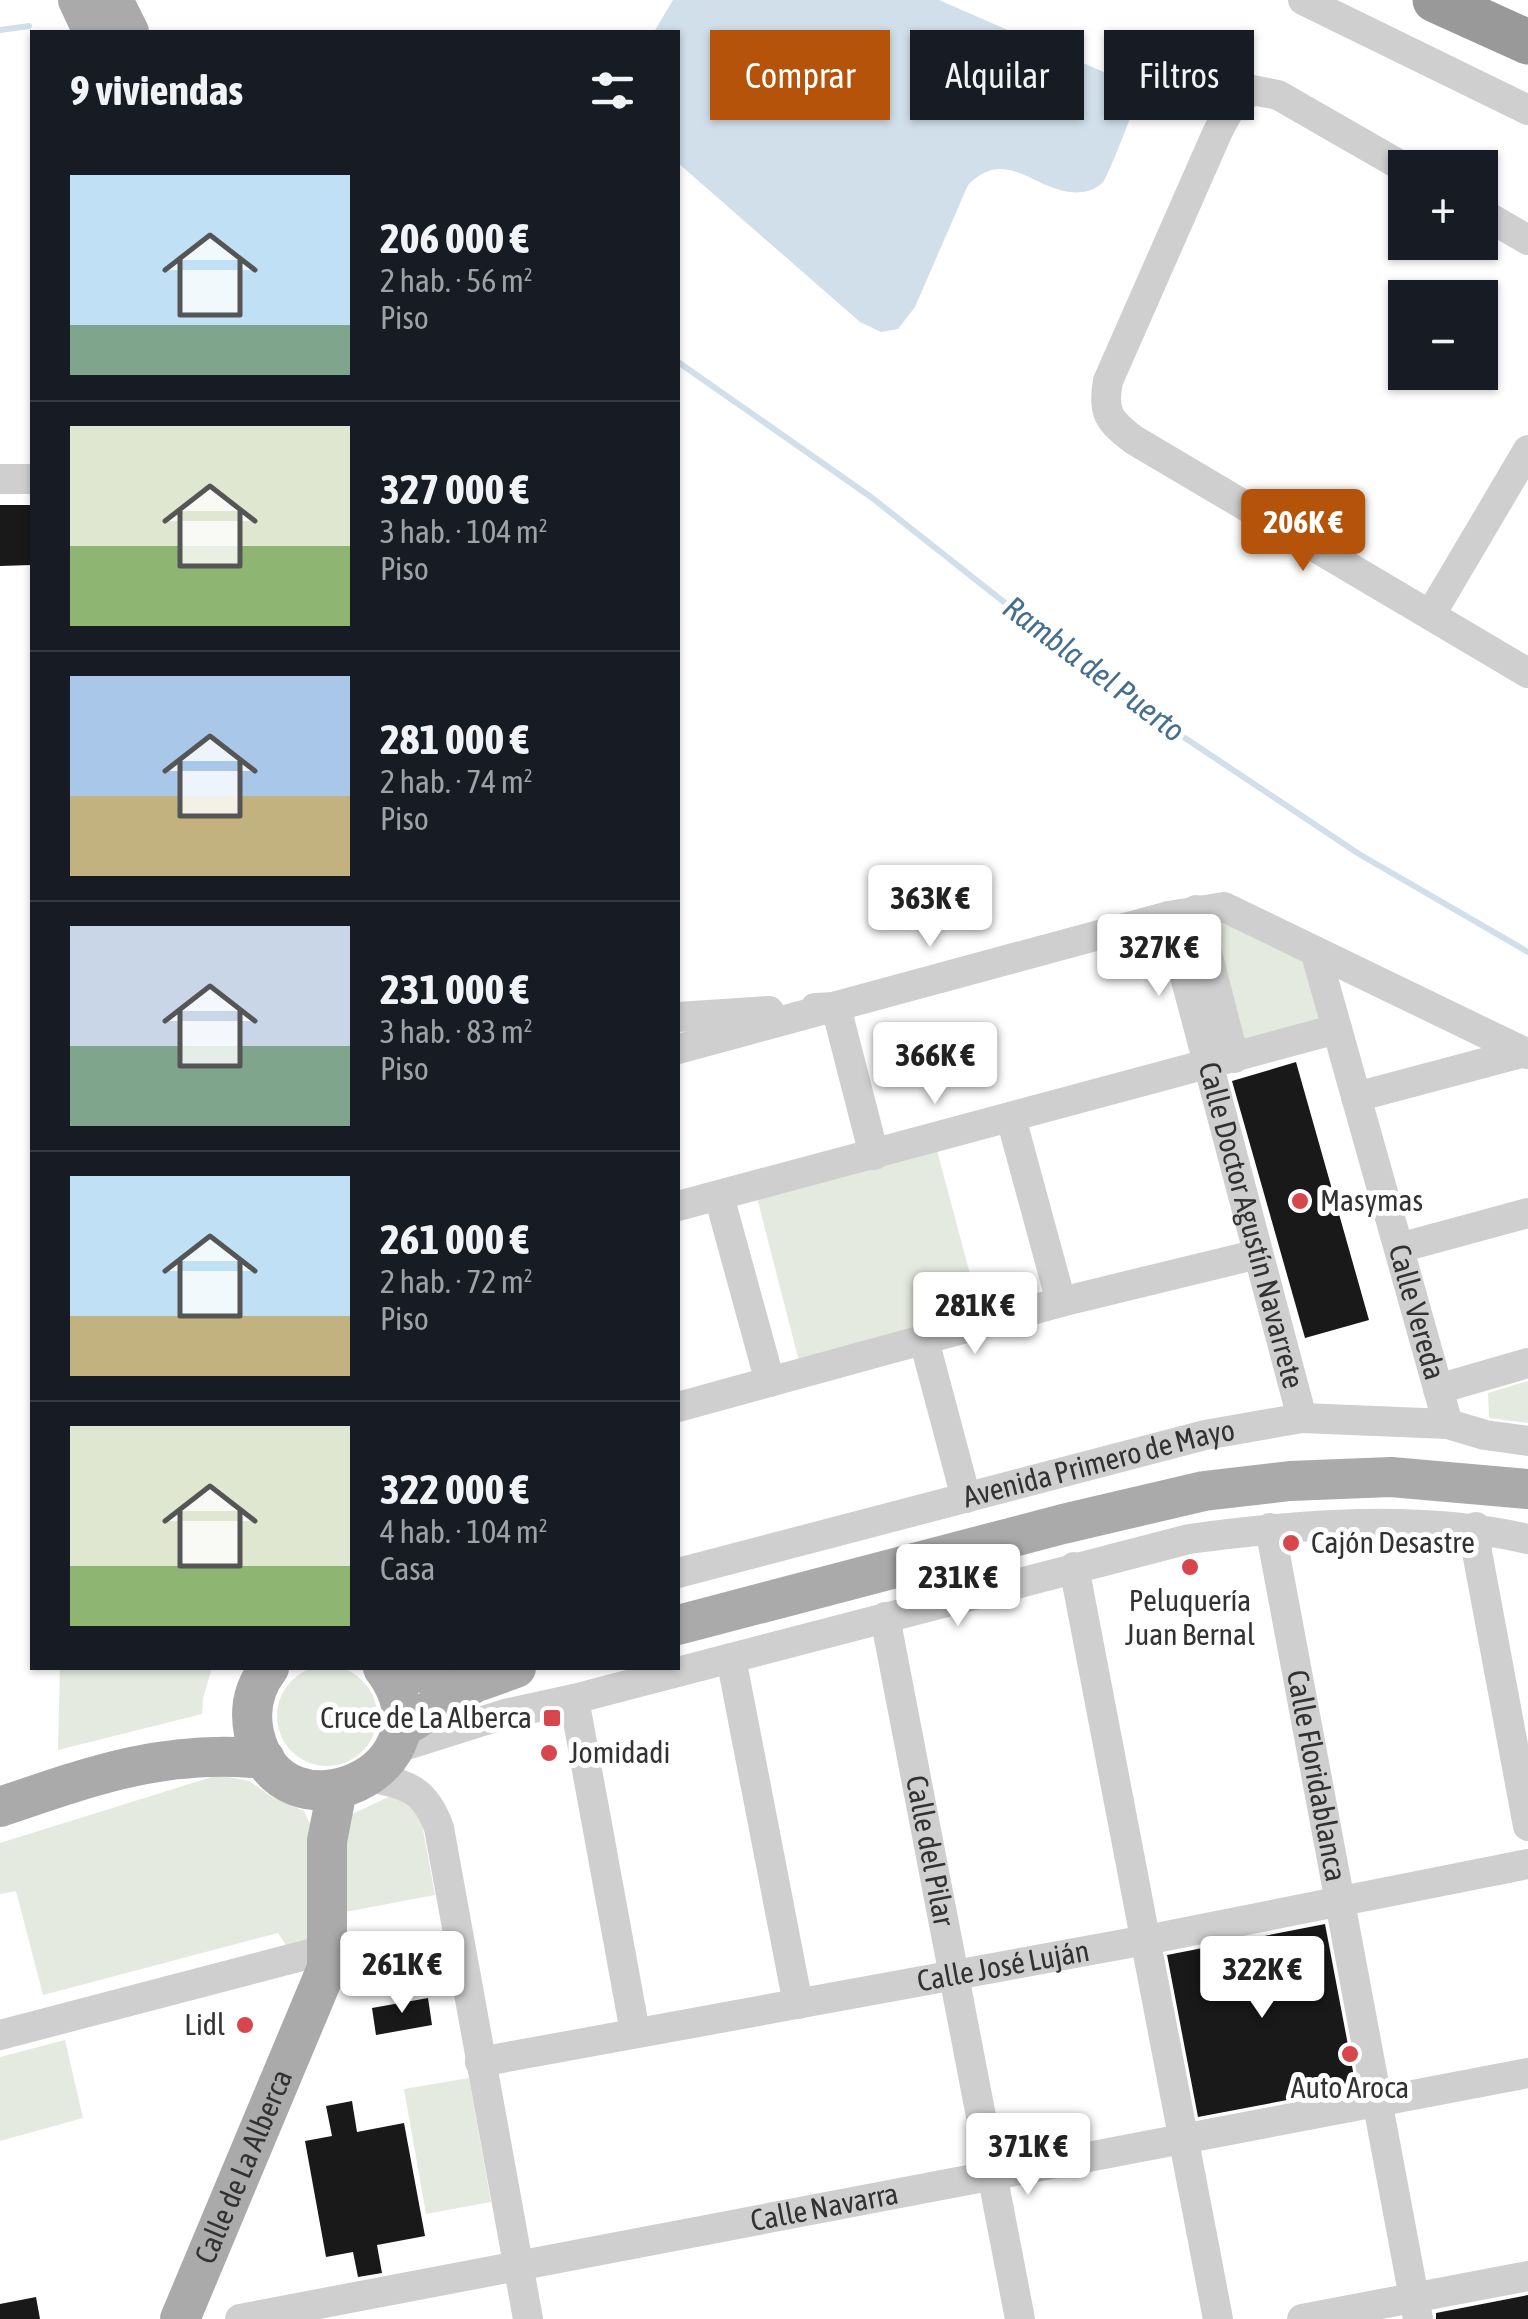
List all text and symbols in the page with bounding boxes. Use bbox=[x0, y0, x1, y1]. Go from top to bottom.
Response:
chip: Comprar bbox=[710, 30, 890, 120]
chip: Alquilar bbox=[910, 30, 1084, 120]
chip: Filtros bbox=[1104, 30, 1254, 120]
icon: filters bbox=[585, 63, 640, 118]
text: 9 viviendas bbox=[70, 66, 243, 114]
map controls bbox=[1388, 150, 1498, 390]
button: + bbox=[1388, 150, 1498, 260]
text: 206 000 € bbox=[380, 214, 529, 262]
icon: home bbox=[150, 215, 270, 335]
text: 2 hab. · 56 m² bbox=[380, 262, 533, 299]
button: − bbox=[1388, 280, 1498, 390]
text: Piso bbox=[380, 299, 429, 336]
text: 327 000 € bbox=[380, 465, 529, 513]
icon: home bbox=[150, 466, 270, 586]
pin: 206K € bbox=[1222, 489, 1384, 574]
text: 206K € bbox=[1263, 503, 1343, 540]
text: 3 hab. · 104 m² bbox=[380, 513, 548, 550]
text: Piso bbox=[380, 550, 429, 587]
water label: Rambla del Puerto bbox=[996, 588, 1192, 749]
text: 281 000 € bbox=[380, 715, 529, 763]
icon: home bbox=[150, 716, 270, 836]
text: 2 hab. · 74 m² bbox=[380, 763, 533, 800]
text: Piso bbox=[380, 800, 429, 837]
pin: 363K € bbox=[849, 865, 1011, 950]
text: 363K € bbox=[890, 879, 970, 916]
pin: 327K € bbox=[1078, 914, 1240, 999]
text: 327K € bbox=[1119, 928, 1199, 965]
text: 231 000 € bbox=[380, 965, 529, 1013]
icon: home bbox=[150, 966, 270, 1086]
text: 3 hab. · 83 m² bbox=[380, 1013, 533, 1050]
pin: 366K € bbox=[854, 1022, 1016, 1107]
text: 366K € bbox=[895, 1036, 975, 1073]
text: Piso bbox=[380, 1050, 429, 1087]
street label: Calle Doctor Agustín Navarrete bbox=[1192, 1058, 1311, 1392]
place label: Masymas bbox=[1320, 1183, 1423, 1217]
marker: Masymas bbox=[1289, 1190, 1311, 1212]
text: 261 000 € bbox=[380, 1215, 529, 1263]
icon: home bbox=[150, 1216, 270, 1336]
street label: Calle Vereda bbox=[1382, 1240, 1453, 1383]
text: 2 hab. · 72 m² bbox=[380, 1263, 533, 1300]
pin: 281K € bbox=[894, 1272, 1056, 1357]
text: 281K € bbox=[935, 1286, 1015, 1323]
text: Piso bbox=[380, 1300, 429, 1337]
street label: Avenida Primero de Mayo bbox=[959, 1412, 1237, 1514]
text: 322 000 € bbox=[380, 1465, 529, 1513]
icon: home bbox=[150, 1466, 270, 1586]
text: 4 hab. · 104 m² bbox=[380, 1513, 548, 1550]
place label: Cajón Desastre bbox=[1311, 1525, 1475, 1559]
marker: Cajón Desastre bbox=[1280, 1532, 1302, 1554]
pin: 231K € bbox=[877, 1544, 1039, 1629]
text: Casa bbox=[380, 1550, 435, 1587]
marker: Peluquería Juan Bernal bbox=[1179, 1556, 1201, 1578]
text: 231K € bbox=[918, 1558, 998, 1595]
place label: Peluquería Juan Bernal bbox=[1125, 1583, 1255, 1651]
street label: Calle Floridablanca bbox=[1281, 1667, 1354, 1884]
place label: Cruce de La Alberca bbox=[320, 1700, 532, 1734]
marker: Cruce de La Alberca bbox=[541, 1707, 563, 1729]
place label: Jomidadi bbox=[569, 1735, 671, 1769]
marker: Jomidadi bbox=[538, 1742, 560, 1764]
street label: Calle del Pilar bbox=[900, 1772, 962, 1930]
pin: 261K € bbox=[321, 1931, 483, 2016]
street label: Calle José Luján bbox=[914, 1933, 1092, 1998]
pin: 322K € bbox=[1181, 1936, 1343, 2021]
text: 261K € bbox=[362, 1945, 442, 1982]
text: 322K € bbox=[1222, 1950, 1302, 1987]
place label: Lidl bbox=[184, 2007, 225, 2041]
marker: Lidl bbox=[234, 2014, 256, 2036]
marker: Auto Aroca bbox=[1339, 2043, 1361, 2065]
street label: Calle de La Alberca bbox=[187, 2064, 298, 2268]
place label: Auto Aroca bbox=[1291, 2070, 1409, 2104]
pin: 371K € bbox=[947, 2113, 1109, 2198]
text: 371K € bbox=[988, 2127, 1068, 2164]
street label: Calle Navarra bbox=[748, 2176, 901, 2237]

